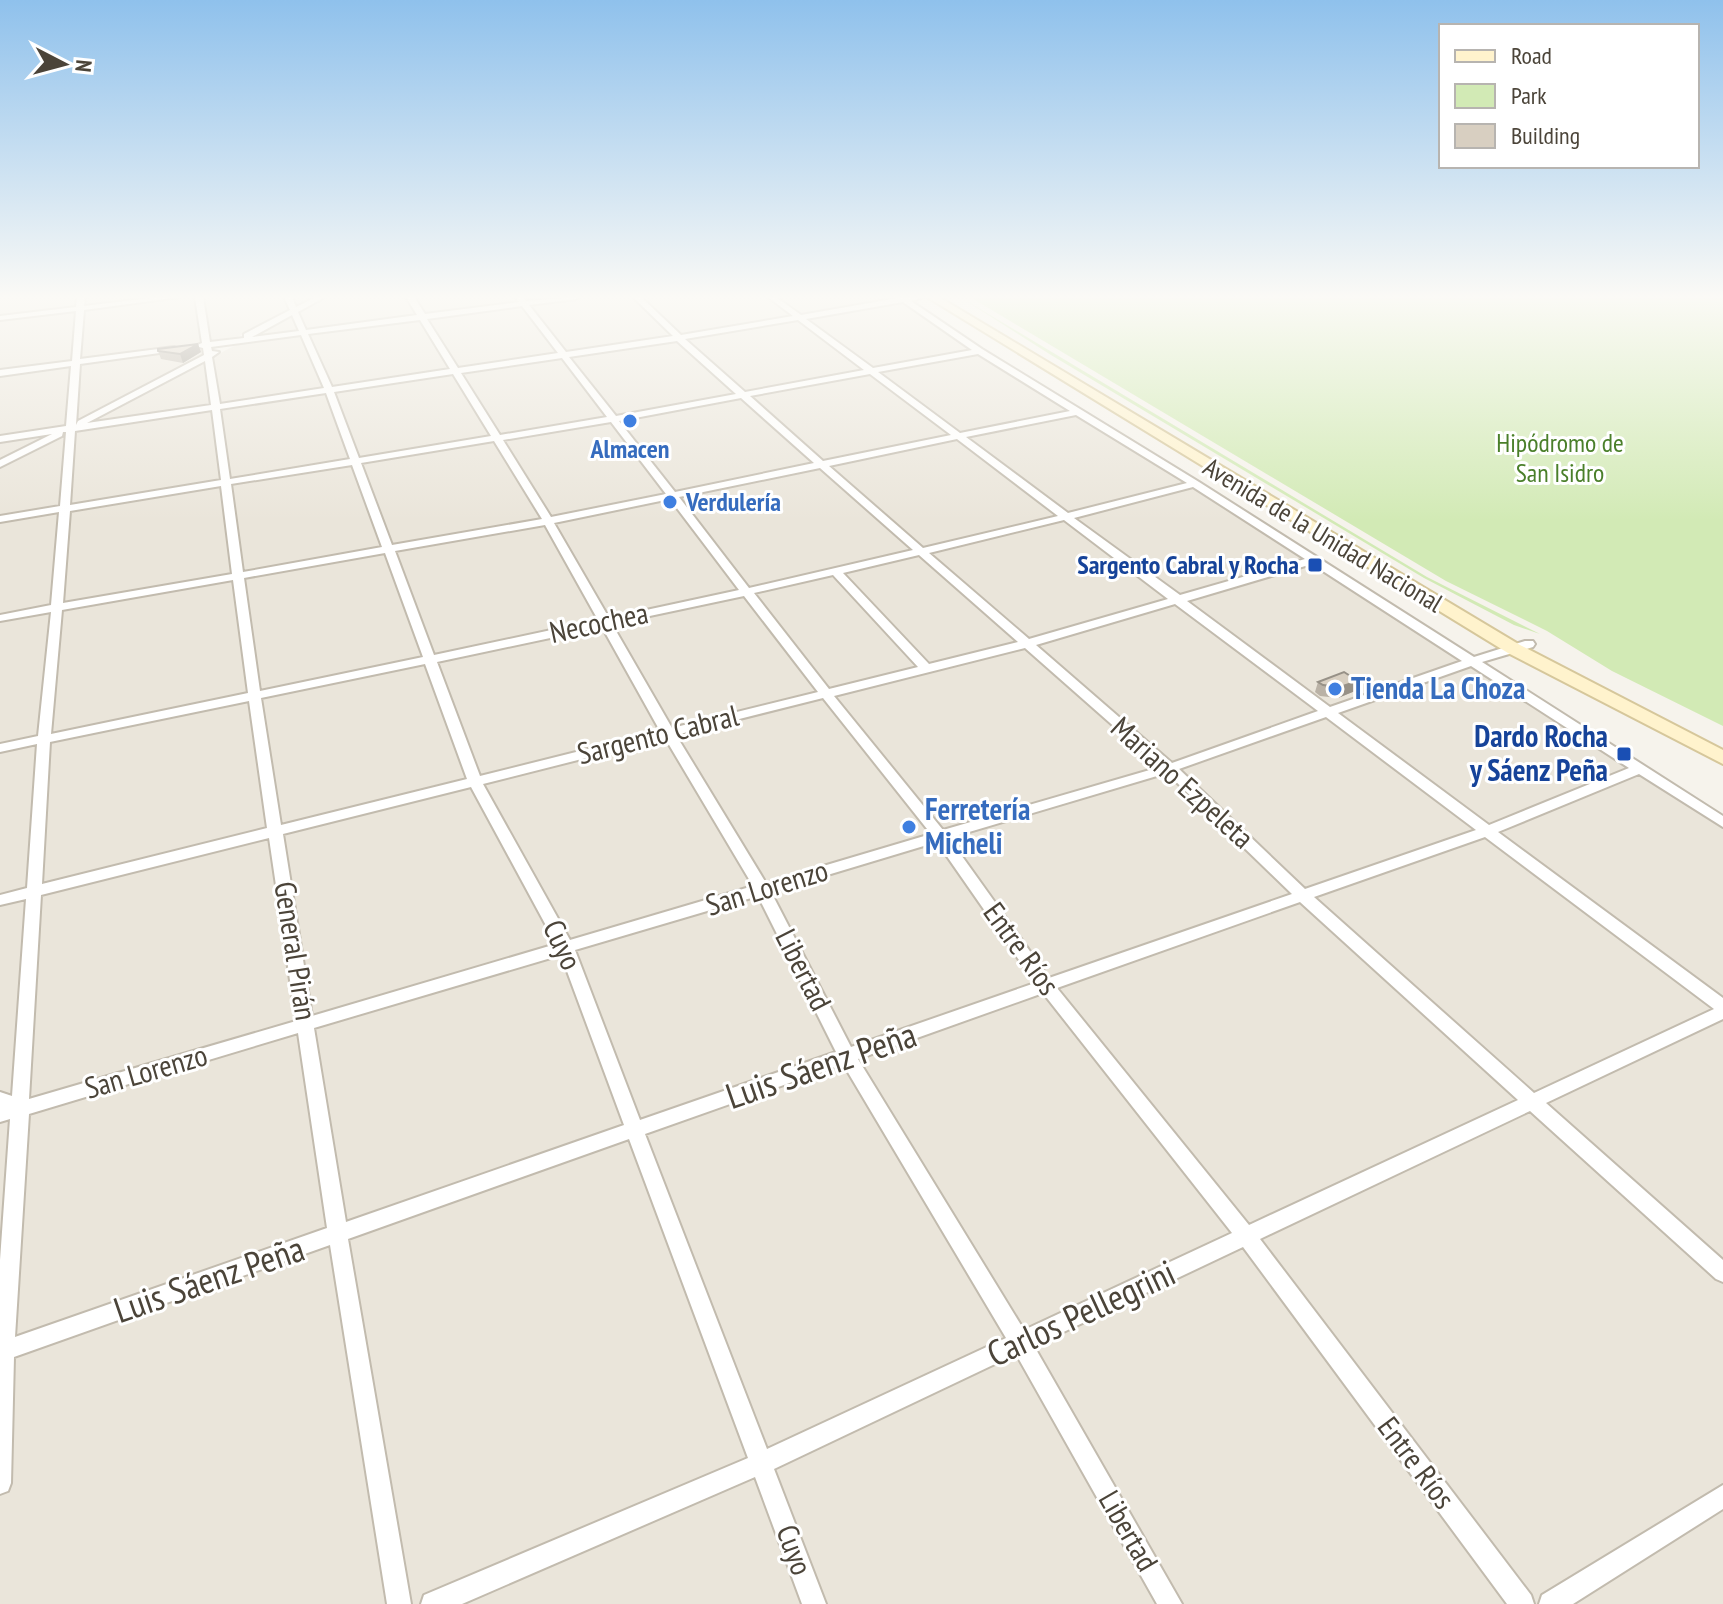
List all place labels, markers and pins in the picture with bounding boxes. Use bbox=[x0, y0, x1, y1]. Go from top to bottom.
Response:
marker: Almacen bbox=[621, 412, 639, 430]
place label: Almacen bbox=[590, 432, 669, 465]
place label: Verdulería bbox=[685, 485, 781, 518]
marker: Verdulería bbox=[661, 493, 679, 511]
place label: Sargento Cabral y Rocha bbox=[1077, 548, 1299, 581]
marker: Sargento Cabral y Rocha bbox=[1306, 556, 1324, 574]
place label: Tienda La Choza bbox=[1351, 668, 1525, 707]
marker: Tienda La Choza bbox=[1326, 680, 1344, 698]
place label: Dardo Rocha y Sáenz Peña bbox=[1469, 716, 1608, 789]
marker: Dardo Rocha y Sáenz Peña bbox=[1615, 745, 1633, 763]
place label: Ferretería Micheli bbox=[925, 789, 1030, 862]
marker: Ferretería Micheli bbox=[900, 818, 918, 836]

